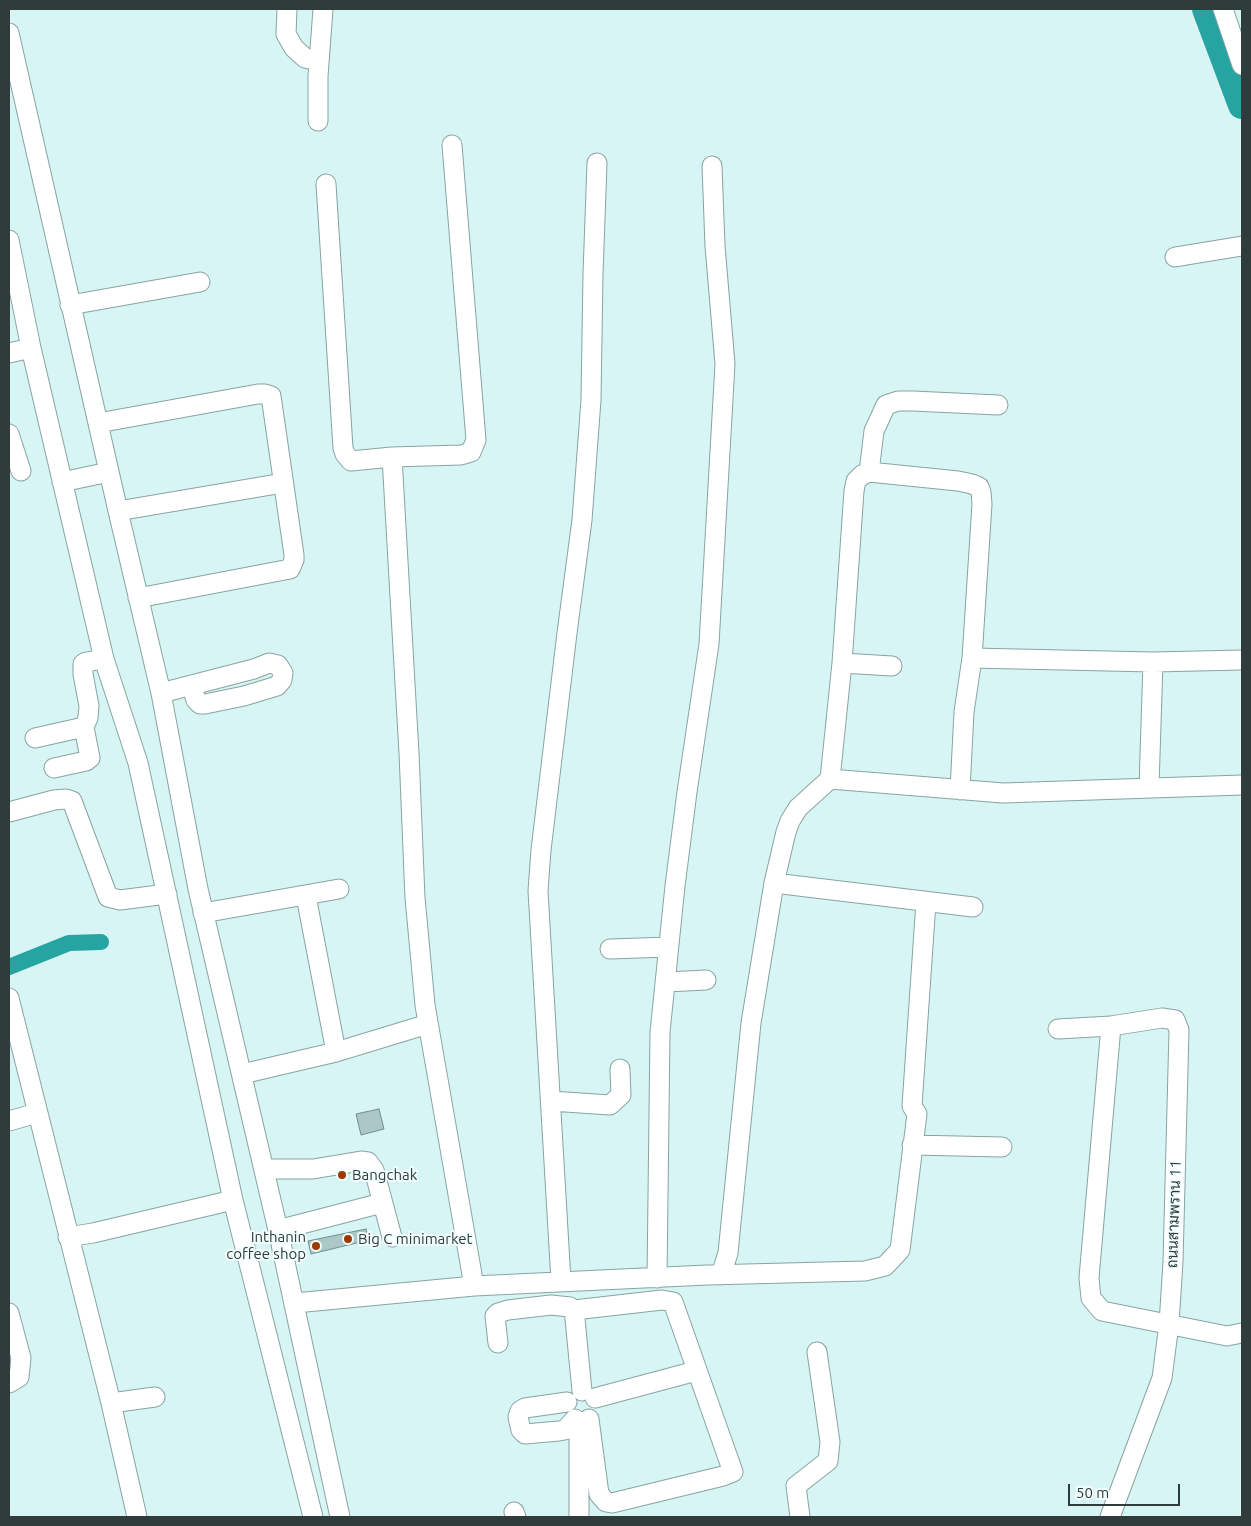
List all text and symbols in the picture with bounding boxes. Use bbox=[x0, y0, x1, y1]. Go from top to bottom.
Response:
street label: ถนนสามพราน 11 bbox=[1163, 1160, 1185, 1268]
place label: Bangchak bbox=[352, 1166, 417, 1184]
marker: Bangchak bbox=[336, 1169, 348, 1181]
place label: Inthanin coffee shop bbox=[226, 1228, 306, 1263]
place label: Big C minimarket bbox=[358, 1230, 472, 1248]
marker: Big C minimarket bbox=[342, 1233, 354, 1245]
marker: Inthanin coffee shop bbox=[310, 1240, 322, 1252]
scale bar bbox=[1071, 1474, 1184, 1506]
text: 50 m bbox=[1076, 1484, 1109, 1501]

